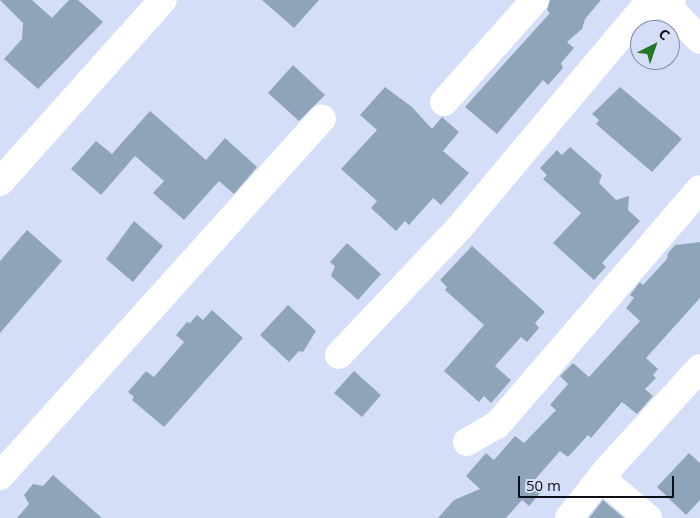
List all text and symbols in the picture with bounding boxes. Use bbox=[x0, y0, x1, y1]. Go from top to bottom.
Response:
north arrow bbox=[630, 20, 680, 70]
text: С bbox=[655, 24, 674, 44]
scale bar bbox=[520, 466, 676, 498]
text: 50 m bbox=[526, 475, 561, 495]

